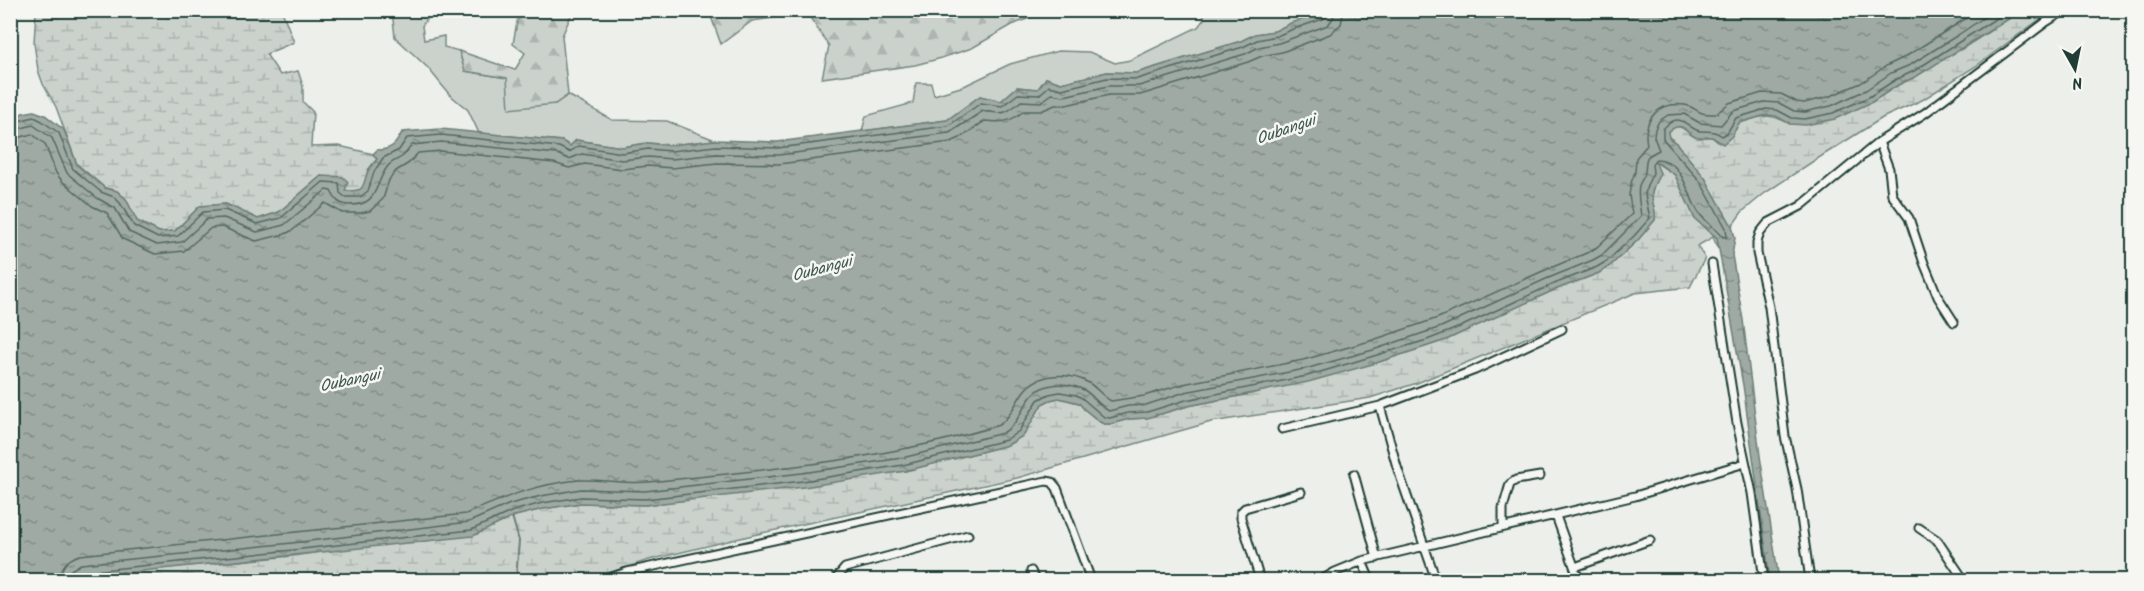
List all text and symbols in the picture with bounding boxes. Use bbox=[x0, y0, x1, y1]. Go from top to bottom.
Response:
north arrow bbox=[2045, 39, 2105, 99]
text: N bbox=[2070, 69, 2084, 95]
water label: Oubangui bbox=[1253, 107, 1322, 152]
water label: Oubangui bbox=[789, 248, 858, 289]
water label: Oubangui bbox=[318, 362, 386, 400]

